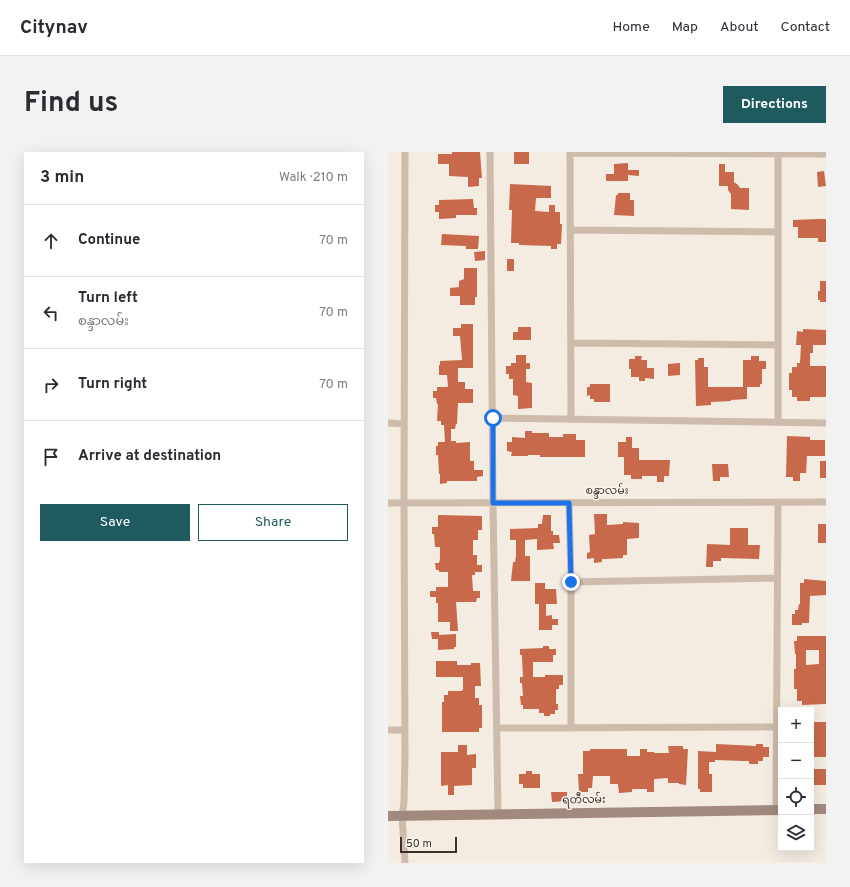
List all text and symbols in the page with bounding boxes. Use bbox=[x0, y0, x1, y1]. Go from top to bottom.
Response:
text: Citynav bbox=[20, 16, 88, 40]
text: Home bbox=[613, 19, 650, 36]
text: Map bbox=[672, 19, 698, 36]
text: About bbox=[720, 19, 759, 36]
text: Contact bbox=[781, 19, 830, 36]
text: Find us bbox=[24, 86, 118, 122]
button: Directions bbox=[723, 86, 826, 123]
text: 3 min bbox=[40, 167, 84, 189]
text: Walk · 210 m bbox=[279, 170, 348, 186]
icon: ahead bbox=[40, 230, 62, 252]
text: Continue bbox=[78, 231, 140, 250]
text: 70 m bbox=[319, 233, 348, 249]
text: Turn left bbox=[78, 289, 138, 308]
icon: left bbox=[40, 302, 62, 324]
text: 70 m bbox=[319, 305, 348, 321]
text: စန္ဒာလမ်း bbox=[78, 314, 129, 330]
icon: right bbox=[40, 374, 62, 396]
text: Turn right bbox=[78, 375, 147, 394]
text: 70 m bbox=[319, 377, 348, 393]
route start bbox=[484, 409, 502, 427]
icon: arrive bbox=[40, 446, 62, 468]
text: Arrive at destination bbox=[78, 447, 221, 466]
street label: စန္ဒာလမ်း bbox=[586, 483, 629, 499]
button: Save bbox=[40, 504, 190, 541]
button: Share bbox=[198, 504, 348, 541]
route end bbox=[562, 573, 580, 591]
map controls bbox=[778, 707, 814, 851]
button: + bbox=[778, 707, 814, 743]
button: − bbox=[778, 743, 814, 779]
button: locate bbox=[778, 779, 814, 815]
street label: ရတီလမ်း bbox=[562, 792, 606, 808]
button: layers bbox=[778, 815, 814, 851]
scale bar bbox=[400, 835, 457, 854]
text: 50 m bbox=[406, 837, 432, 851]

